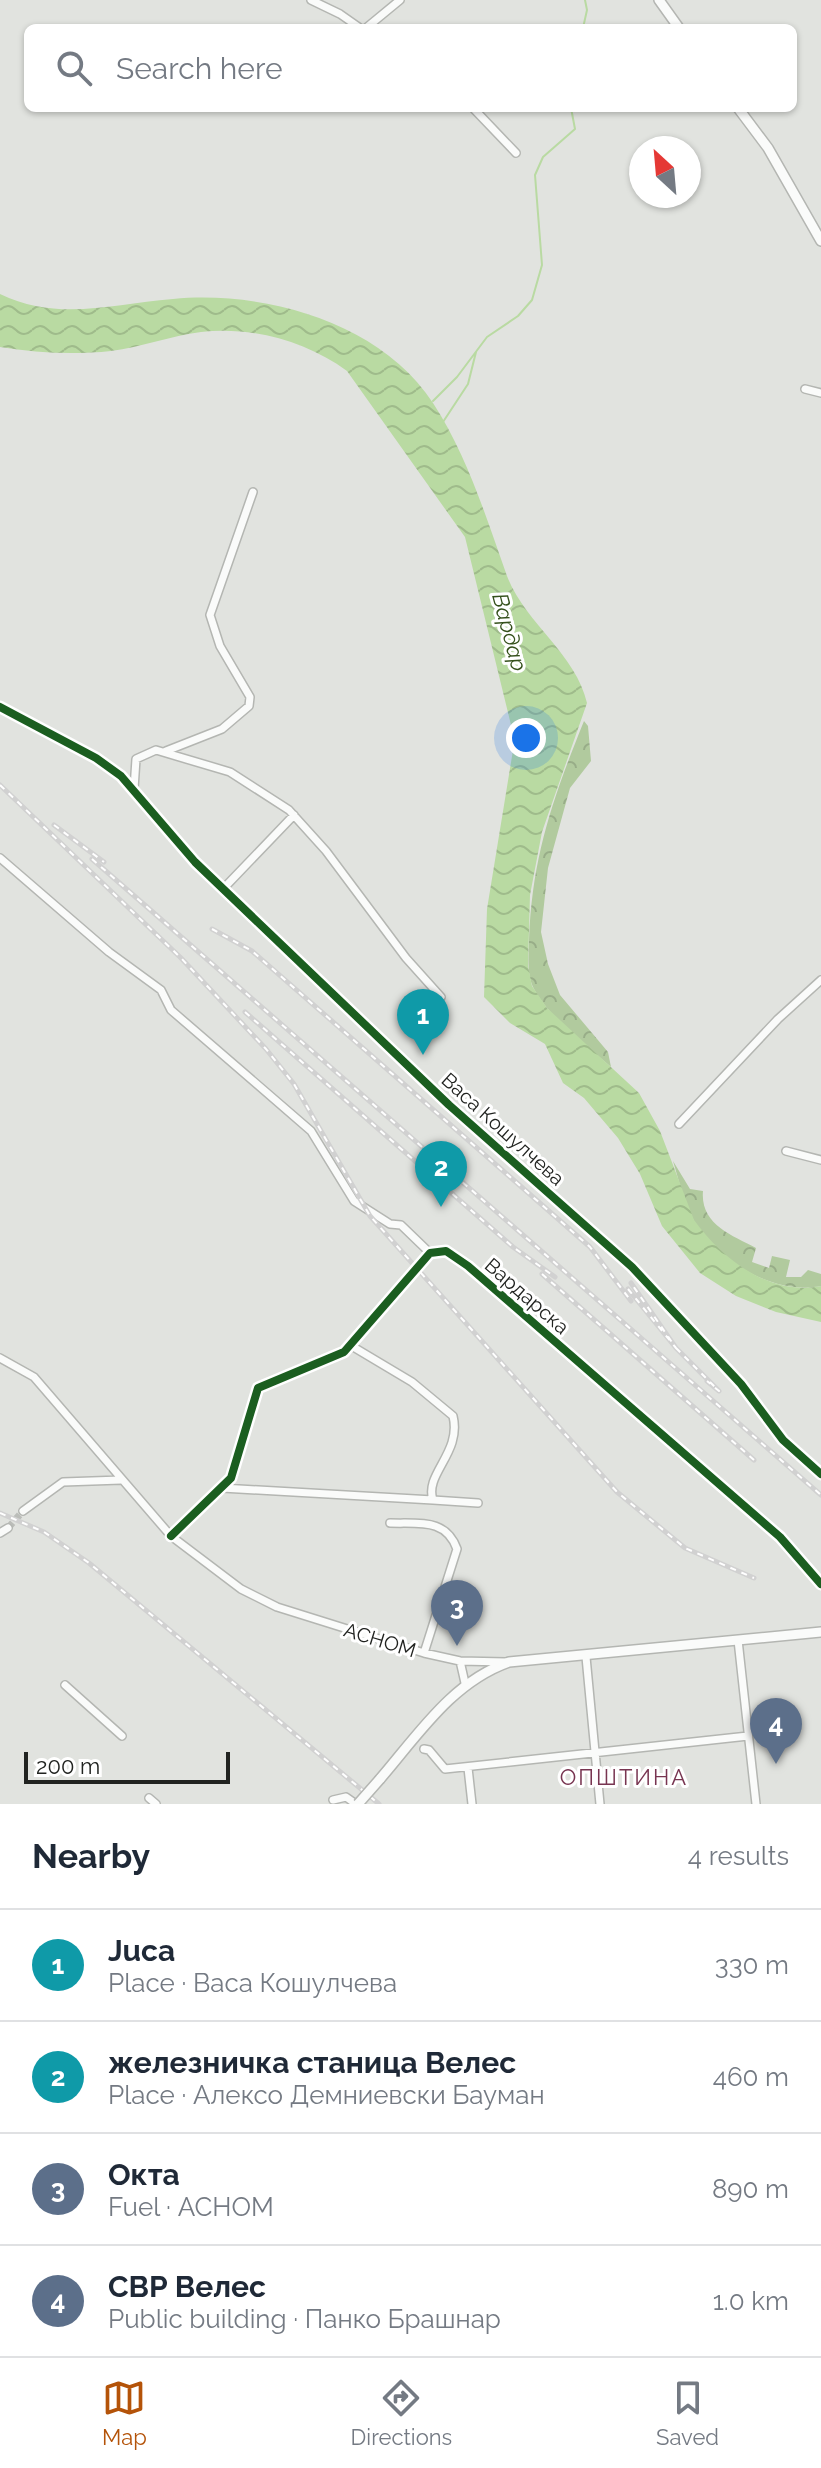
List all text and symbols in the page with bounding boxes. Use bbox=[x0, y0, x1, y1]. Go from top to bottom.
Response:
search box bbox=[24, 24, 797, 112]
icon: search bbox=[52, 46, 96, 90]
text: Search here bbox=[116, 51, 283, 86]
north arrow bbox=[629, 136, 701, 208]
water label: Вардар bbox=[487, 590, 533, 674]
your location bbox=[506, 718, 546, 758]
pin: 1 bbox=[397, 989, 449, 1055]
street label: Васа Кошулчева bbox=[437, 1068, 569, 1190]
pin: 2 bbox=[415, 1141, 467, 1207]
street label: Вардарска bbox=[480, 1253, 574, 1339]
pin: 3 bbox=[431, 1580, 483, 1646]
street label: АСНОМ bbox=[341, 1618, 419, 1662]
pin: 4 bbox=[750, 1698, 802, 1764]
scale bar bbox=[24, 1748, 230, 1784]
text: 200 m bbox=[36, 1753, 100, 1779]
district label: ОПШТИНА bbox=[560, 1764, 688, 1790]
text: Nearby bbox=[32, 1836, 150, 1876]
text: 4 results bbox=[688, 1841, 789, 1871]
text: Juca bbox=[108, 1933, 175, 1968]
text: 1 bbox=[52, 1950, 64, 1980]
text: 330 m bbox=[715, 1950, 789, 1980]
text: Place · Васа Кошулчева bbox=[108, 1968, 397, 1998]
text: железничка станица Велес bbox=[108, 2045, 516, 2080]
text: 2 bbox=[51, 2062, 65, 2092]
text: 460 m bbox=[713, 2062, 789, 2092]
text: Place · Алексо Демниевски Бауман bbox=[108, 2080, 545, 2110]
text: Окта bbox=[108, 2157, 180, 2192]
text: 3 bbox=[51, 2174, 65, 2204]
text: 890 m bbox=[712, 2174, 789, 2204]
text: Fuel · АСНОМ bbox=[108, 2192, 274, 2222]
text: СВР Велес bbox=[108, 2269, 266, 2304]
text: 4 bbox=[51, 2286, 65, 2316]
text: 1.0 km bbox=[713, 2286, 789, 2316]
text: Public building · Панко Брашнар bbox=[108, 2304, 501, 2334]
tab: Map bbox=[102, 2376, 147, 2450]
tab: Directions bbox=[351, 2376, 452, 2450]
tab: Saved bbox=[656, 2376, 719, 2450]

